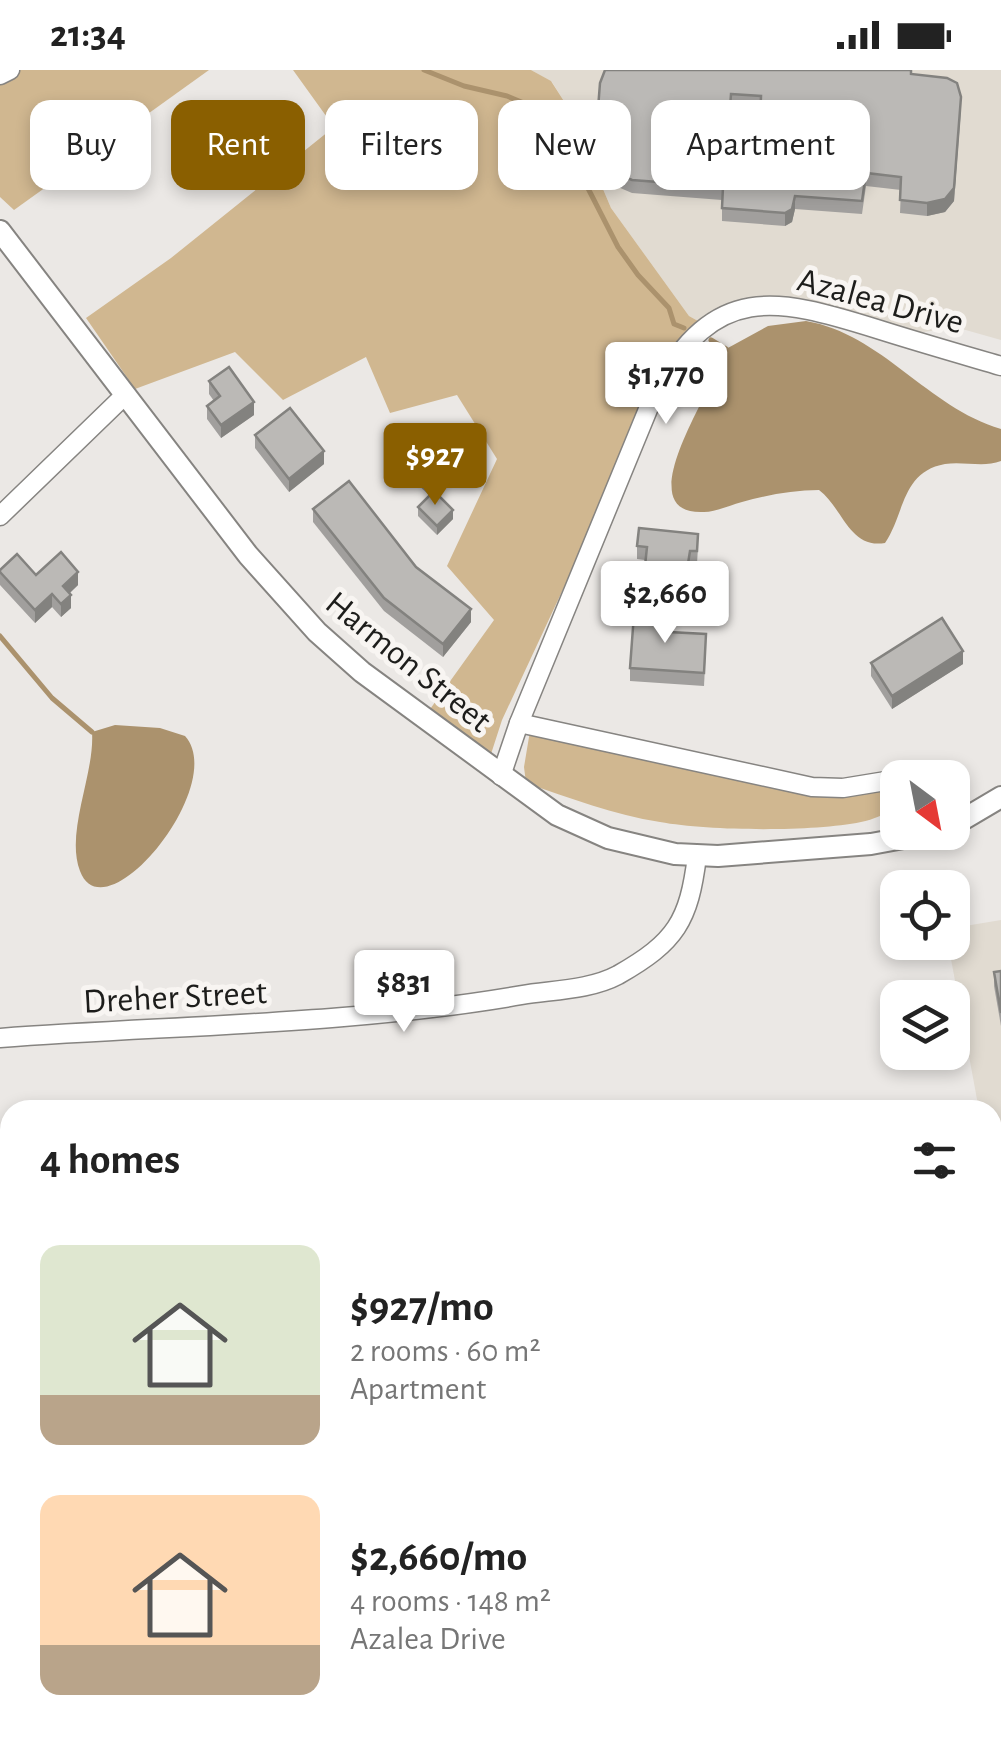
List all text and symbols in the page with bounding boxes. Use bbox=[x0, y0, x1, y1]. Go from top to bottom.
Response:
text: 21:34 bbox=[50, 16, 126, 54]
chip: Buy bbox=[30, 100, 151, 190]
chip: Rent bbox=[171, 100, 305, 190]
chip: Filters bbox=[325, 100, 478, 190]
chip: New bbox=[498, 100, 631, 190]
chip: Apartment bbox=[651, 100, 870, 190]
street label: Azalea Drive bbox=[794, 262, 967, 340]
pin: $1,770 bbox=[585, 342, 747, 427]
text: $1,770 bbox=[627, 358, 705, 390]
pin: $927 bbox=[376, 423, 494, 508]
text: $927 bbox=[406, 439, 464, 471]
pin: $2,660 bbox=[584, 561, 746, 646]
text: $2,660 bbox=[623, 577, 707, 609]
street label: Harmon Street bbox=[319, 585, 497, 739]
north arrow bbox=[880, 760, 970, 850]
map controls bbox=[880, 760, 970, 1070]
button: locate bbox=[880, 870, 970, 960]
pin: $831 bbox=[345, 950, 463, 1035]
text: $831 bbox=[376, 966, 432, 998]
street label: Dreher Street bbox=[82, 975, 268, 1020]
button: layers bbox=[880, 980, 970, 1070]
icon: filters bbox=[907, 1133, 962, 1188]
text: 4 homes bbox=[40, 1139, 180, 1181]
icon: home bbox=[120, 1285, 240, 1405]
text: $927/mo bbox=[350, 1286, 494, 1328]
text: 2 rooms · 60 m² bbox=[350, 1335, 541, 1367]
text: Apartment bbox=[350, 1373, 486, 1405]
icon: home bbox=[120, 1535, 240, 1655]
text: $2,660/mo bbox=[350, 1536, 527, 1578]
text: 4 rooms · 148 m² bbox=[350, 1585, 551, 1617]
text: Azalea Drive bbox=[350, 1623, 506, 1655]

